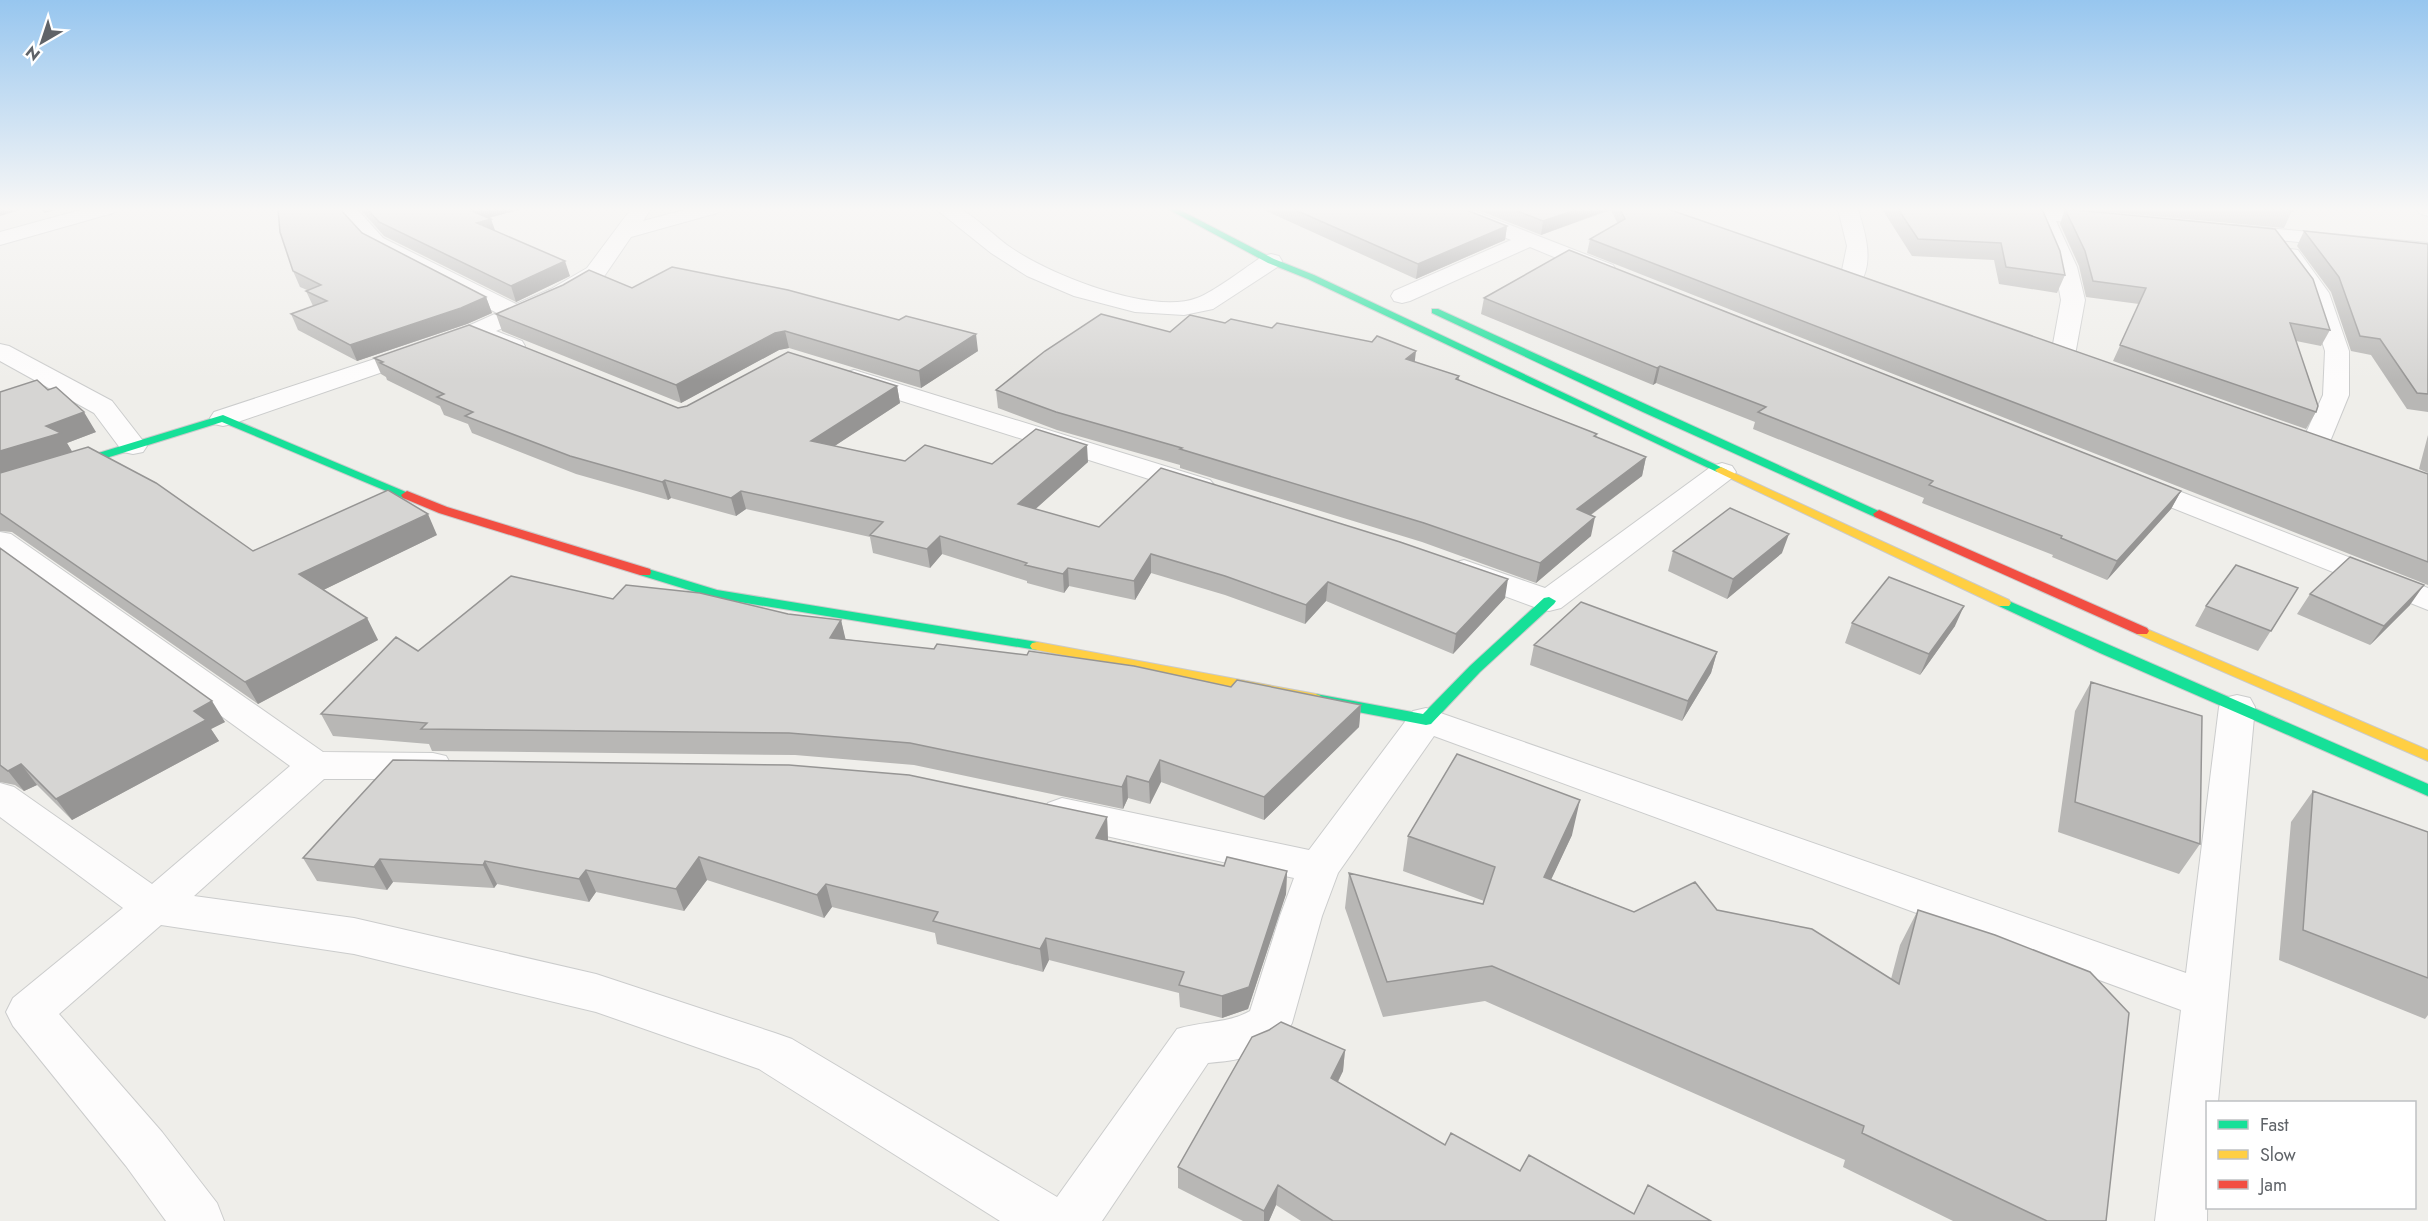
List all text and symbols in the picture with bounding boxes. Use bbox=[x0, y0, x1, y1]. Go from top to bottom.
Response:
north arrow bbox=[12, 12, 72, 72]
text: N bbox=[21, 40, 45, 66]
legend bbox=[2206, 1101, 2416, 1209]
text: Fast bbox=[2260, 1112, 2289, 1138]
text: Slow bbox=[2260, 1142, 2297, 1168]
text: Jam bbox=[2258, 1172, 2287, 1198]

